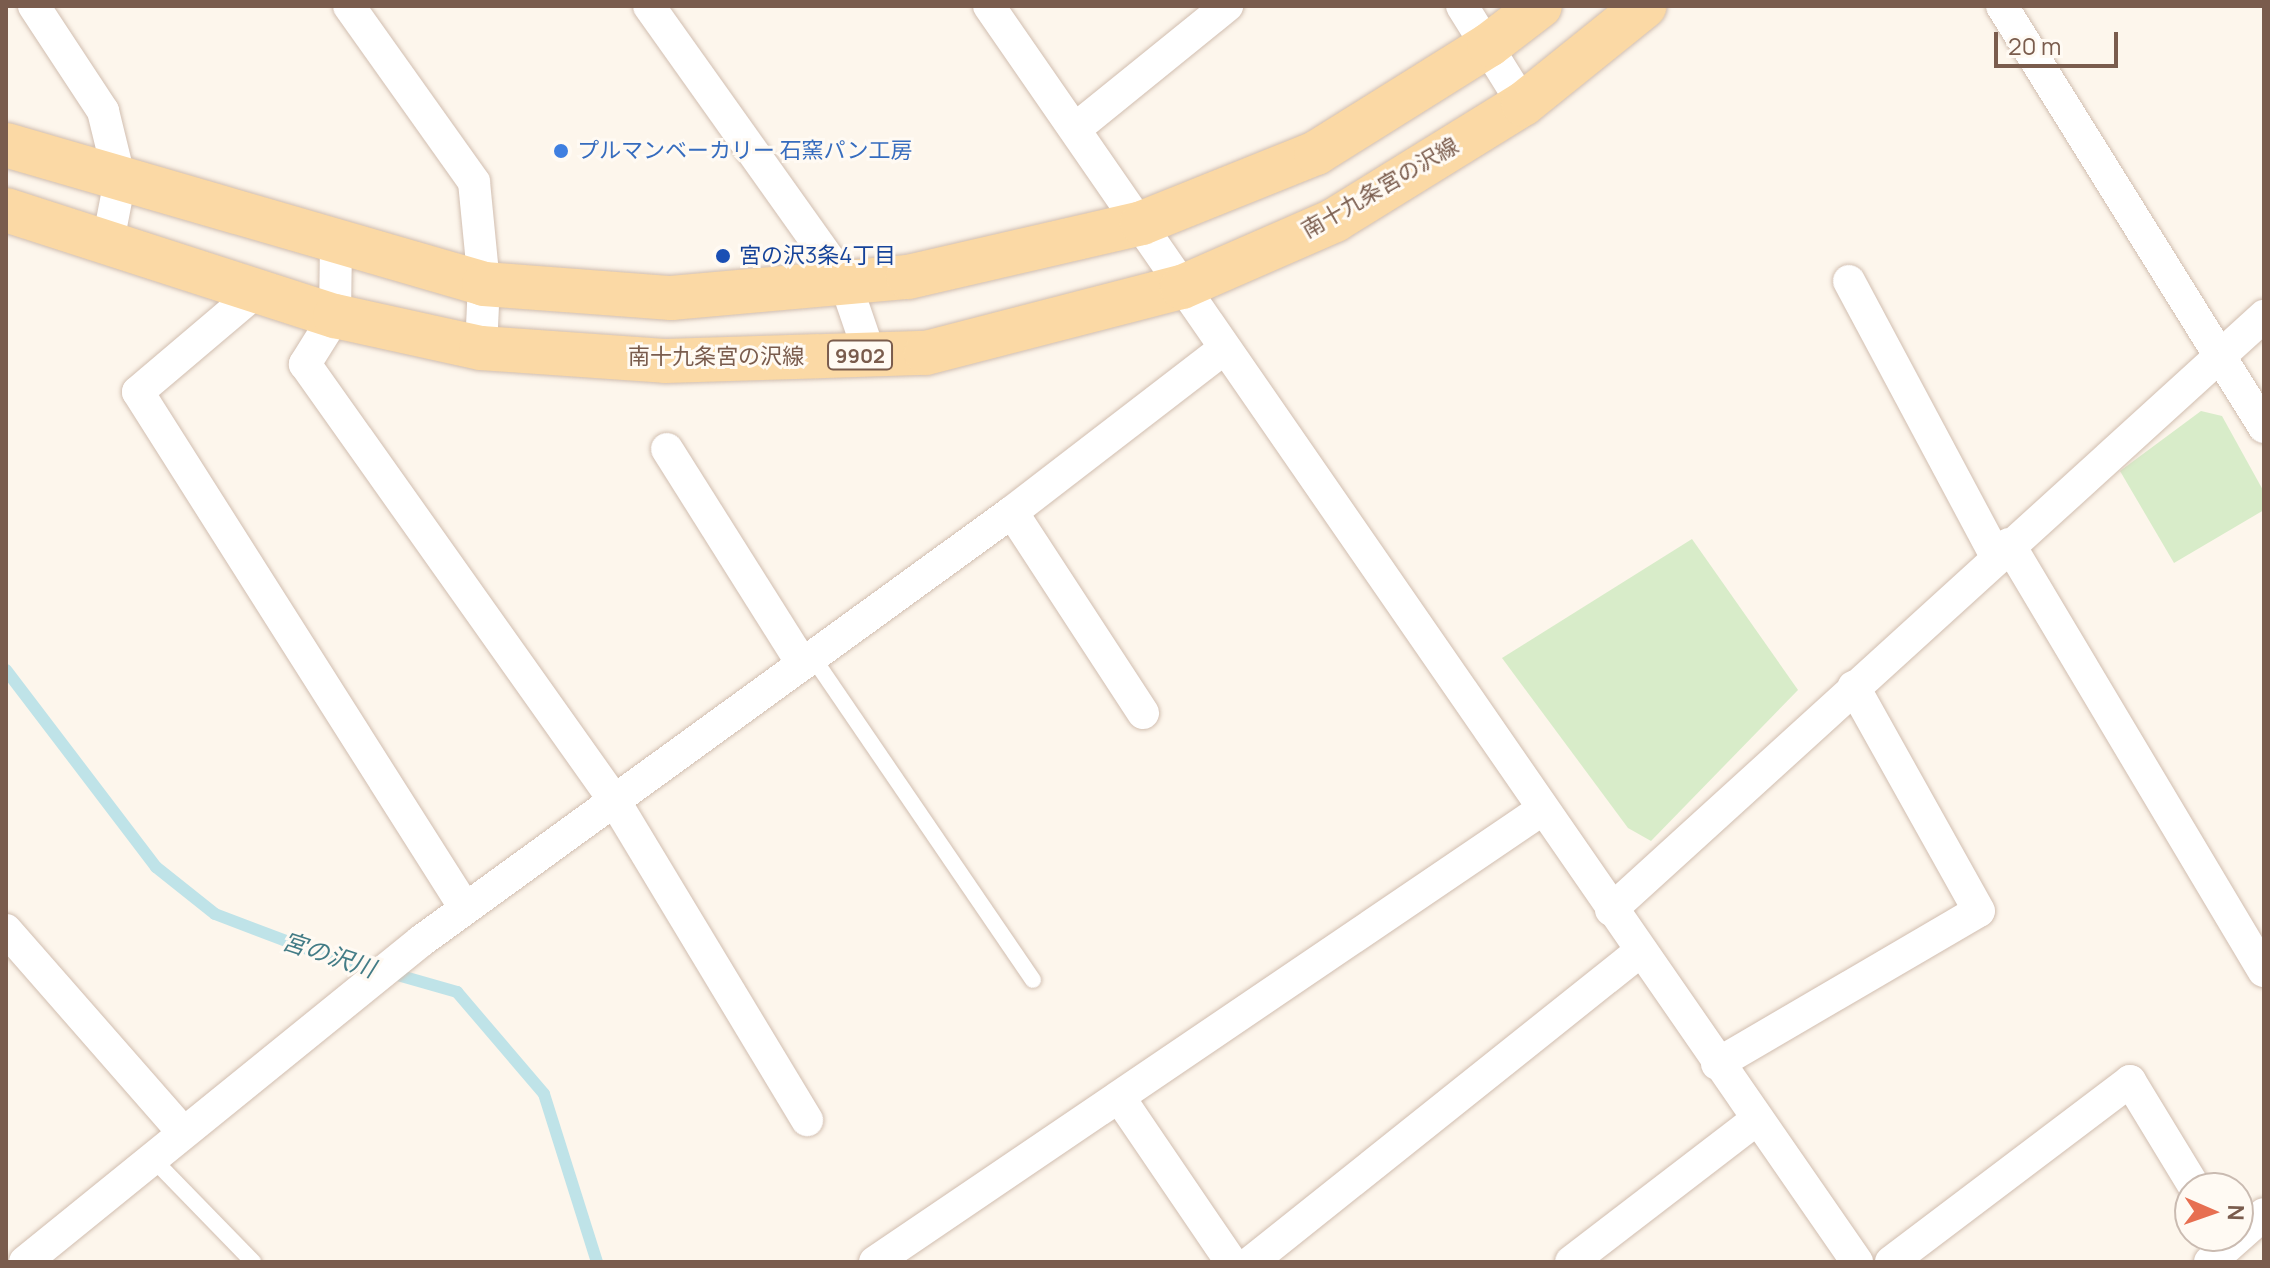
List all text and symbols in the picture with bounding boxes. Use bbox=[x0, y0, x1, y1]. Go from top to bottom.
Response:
scale bar bbox=[1998, 16, 2122, 66]
text: 20 m bbox=[2008, 29, 2061, 62]
street label: 南十九条宮の沢線 bbox=[1297, 133, 1463, 243]
place label: プルマンベーカリー 石窯パン工房 bbox=[577, 138, 911, 164]
marker: プルマンベーカリー 石窯パン工房 bbox=[552, 142, 570, 160]
place label: 宮の沢3条4丁目 bbox=[739, 243, 896, 269]
marker: 宮の沢3条4丁目 bbox=[714, 247, 732, 265]
road number: 9902 bbox=[826, 339, 894, 371]
street label: 南十九条宮の沢線 bbox=[628, 344, 804, 370]
water label: 宮の沢川 bbox=[279, 925, 379, 983]
north arrow bbox=[2174, 1172, 2254, 1252]
text: N bbox=[2221, 1204, 2251, 1221]

